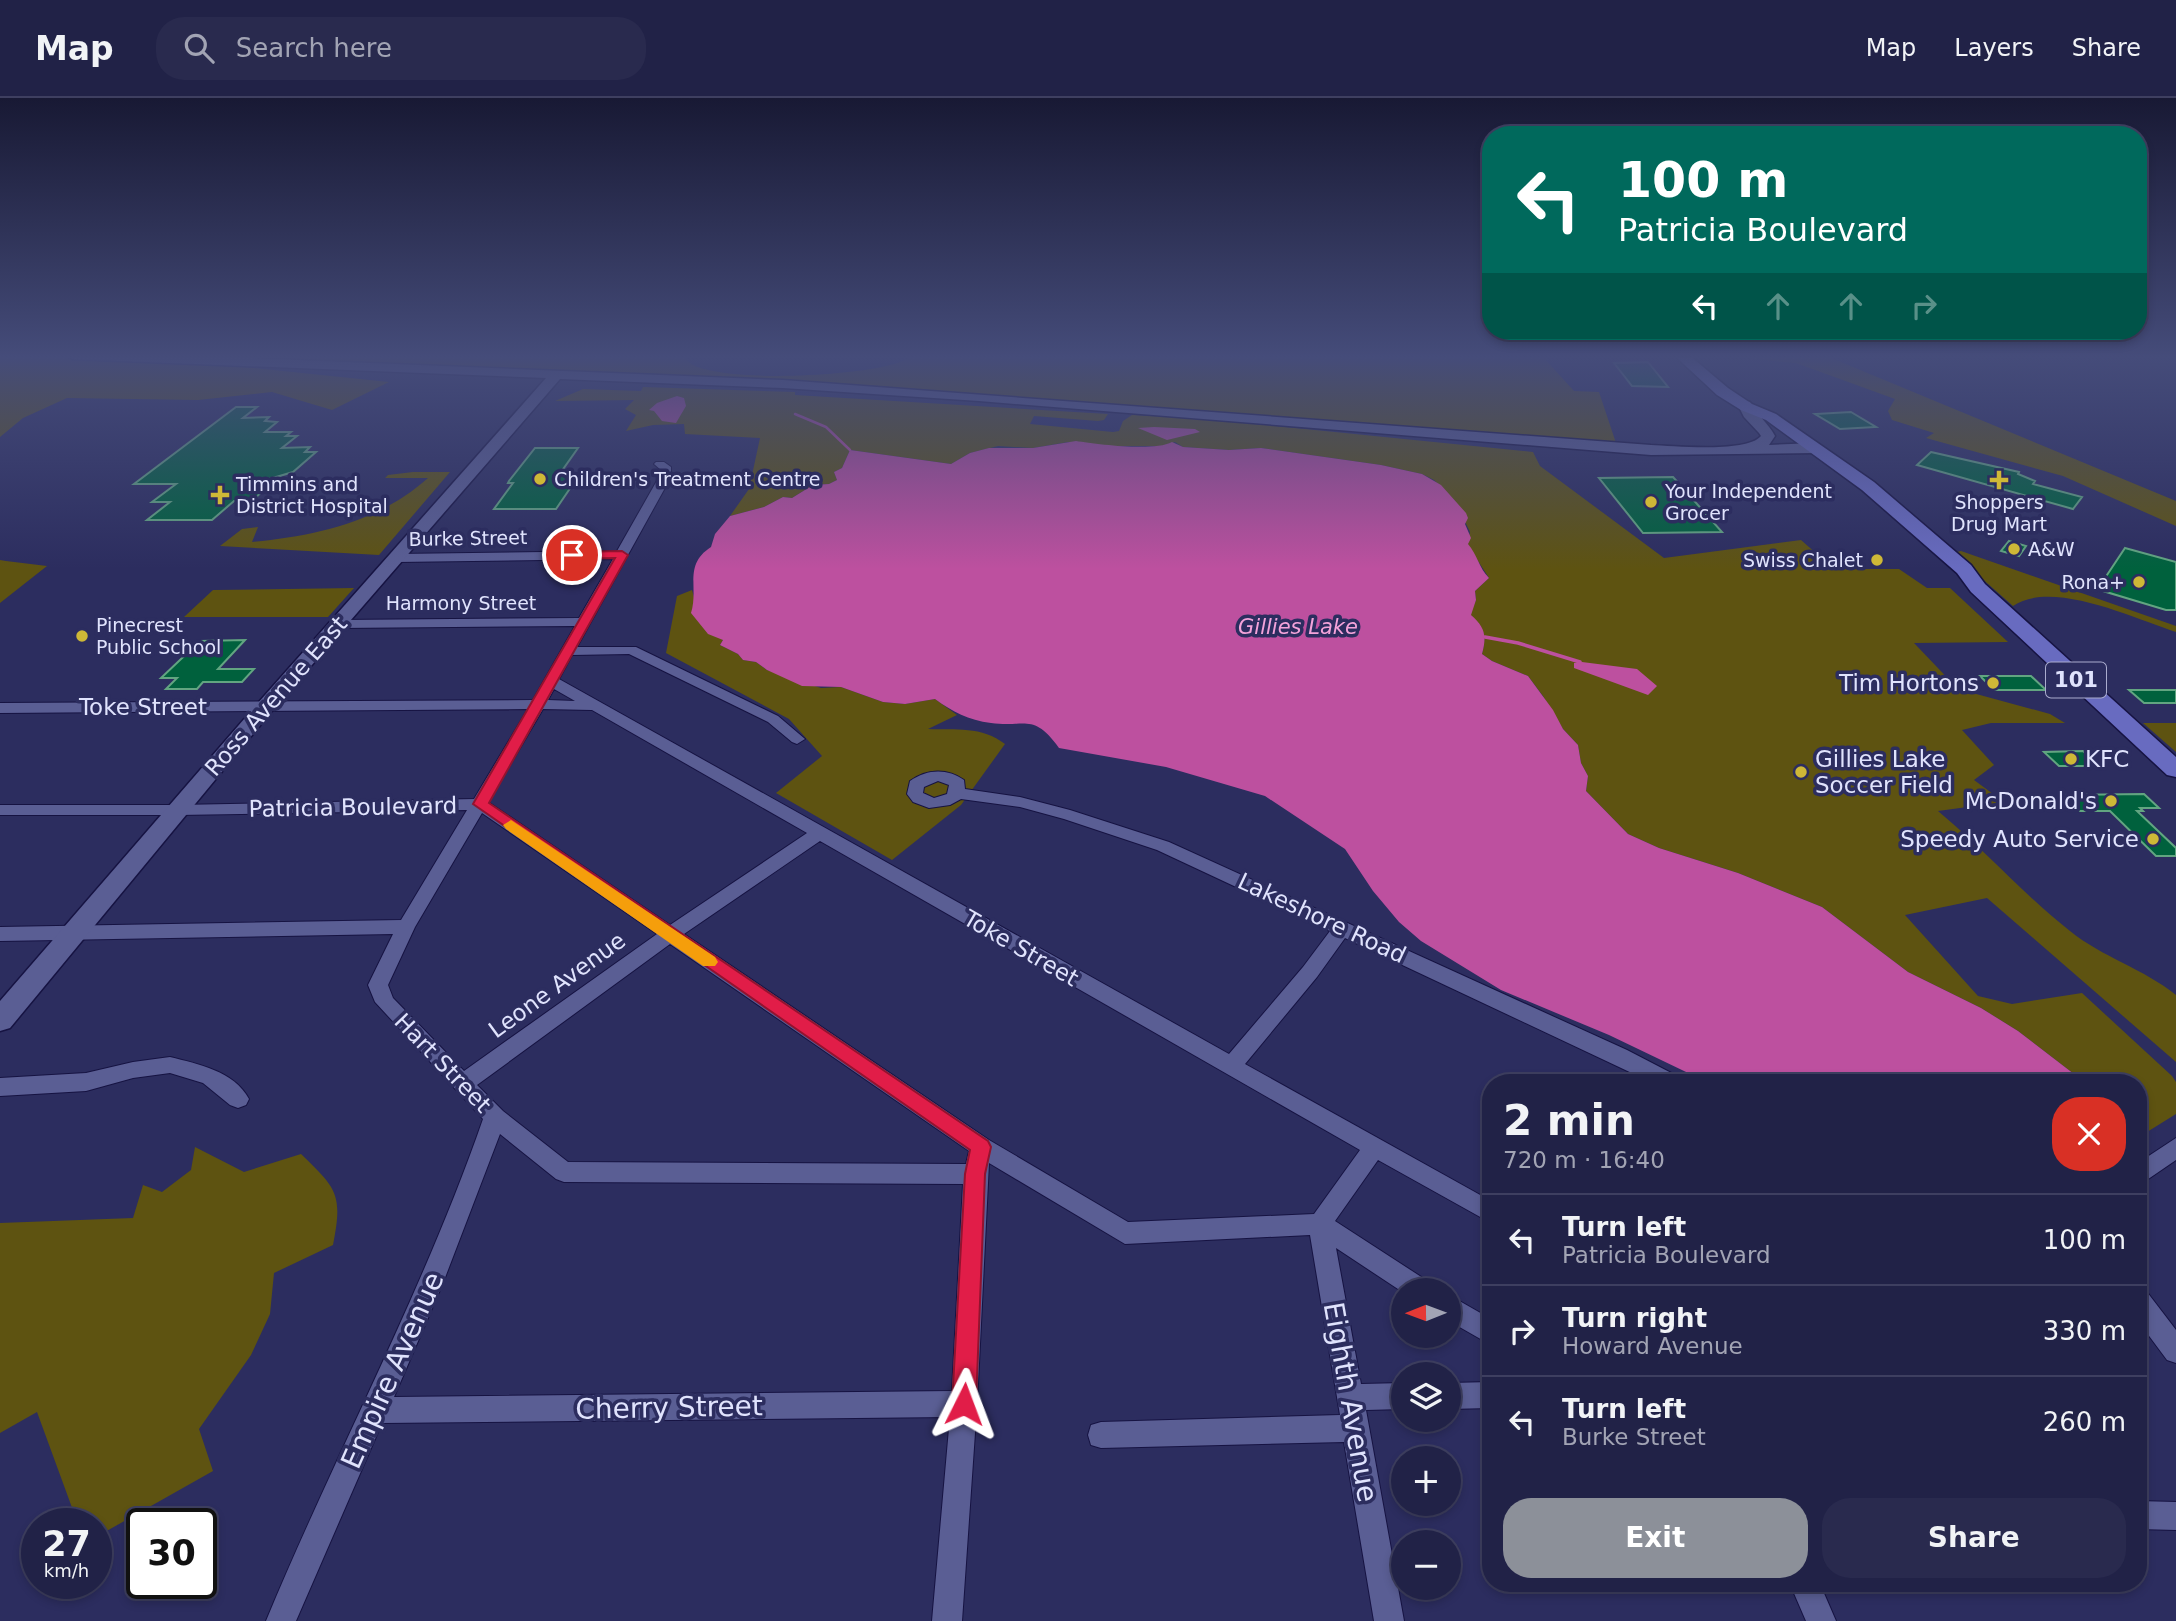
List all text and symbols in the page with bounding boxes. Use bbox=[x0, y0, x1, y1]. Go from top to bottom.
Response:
search box bbox=[156, 17, 646, 80]
text: Map bbox=[35, 29, 114, 68]
icon: search bbox=[180, 29, 218, 67]
text: Search here bbox=[236, 33, 392, 63]
text: Map bbox=[1866, 34, 1916, 62]
text: Layers bbox=[1954, 34, 2034, 62]
text: Share bbox=[2072, 34, 2141, 62]
text: 100 m bbox=[1618, 152, 1788, 209]
icon: left bbox=[1503, 154, 1594, 245]
text: Patricia Boulevard bbox=[1618, 211, 1908, 249]
icon: left bbox=[1686, 287, 1724, 325]
icon: ahead bbox=[1759, 287, 1797, 325]
icon: ahead bbox=[1832, 287, 1870, 325]
icon: right bbox=[1905, 287, 1943, 325]
place label: Children's Treatment Centre bbox=[554, 468, 820, 490]
marker: Children's Treatment Centre bbox=[532, 471, 548, 487]
marker: Shoppers Drug Mart bbox=[1991, 472, 2007, 488]
place label: Timmins and District Hospital bbox=[235, 473, 388, 517]
place label: Your Independent Grocer bbox=[1664, 480, 1832, 524]
marker: Timmins and District Hospital bbox=[210, 485, 230, 505]
place label: Shoppers Drug Mart bbox=[1951, 491, 2047, 535]
marker: Your Independent Grocer bbox=[1643, 494, 1659, 510]
pin bbox=[542, 525, 602, 585]
street label: Burke Street bbox=[408, 526, 528, 550]
icon: arrive bbox=[553, 536, 591, 574]
place label: A&W bbox=[2028, 538, 2075, 560]
marker: A&W bbox=[2006, 541, 2022, 557]
place label: Swiss Chalet bbox=[1743, 549, 1863, 571]
marker: Swiss Chalet bbox=[1869, 552, 1885, 568]
place label: Rona+ bbox=[2061, 571, 2125, 593]
marker: Rona+ bbox=[2131, 574, 2147, 590]
street label: Harmony Street bbox=[386, 592, 536, 614]
street label: Ross Avenue East bbox=[200, 611, 352, 781]
place label: Pinecrest Public School bbox=[96, 614, 221, 658]
water label: Gillies Lake bbox=[1238, 615, 1358, 639]
marker: Pinecrest Public School bbox=[74, 628, 90, 644]
road number: 101 bbox=[2046, 662, 2106, 698]
place label: Tim Hortons bbox=[1838, 670, 1979, 696]
marker: Tim Hortons bbox=[1985, 675, 2001, 691]
street label: Toke Street bbox=[78, 694, 207, 720]
place label: Gillies Lake Soccer Field bbox=[1815, 746, 1953, 798]
place label: KFC bbox=[2085, 746, 2129, 772]
marker: KFC bbox=[2063, 751, 2079, 767]
marker: Gillies Lake Soccer Field bbox=[1793, 764, 1809, 780]
place label: McDonald's bbox=[1965, 788, 2097, 814]
street label: Patricia Boulevard bbox=[249, 792, 457, 822]
marker: McDonald's bbox=[2103, 793, 2119, 809]
place label: Speedy Auto Service bbox=[1900, 826, 2139, 852]
marker: Speedy Auto Service bbox=[2145, 831, 2161, 847]
street label: Lakeshore Road bbox=[1234, 868, 1410, 968]
street label: Toke Street bbox=[958, 904, 1083, 991]
street label: Leone Avenue bbox=[484, 927, 630, 1043]
street label: Hart Street bbox=[390, 1008, 496, 1118]
text: 2 min bbox=[1503, 1096, 1635, 1145]
button: close bbox=[2052, 1097, 2126, 1171]
text: 720 m · 16:40 bbox=[1503, 1147, 1665, 1173]
text: Turn left bbox=[1562, 1212, 1686, 1242]
icon: left bbox=[1503, 1221, 1541, 1259]
text: 100 m bbox=[2043, 1225, 2126, 1255]
text: Patricia Boulevard bbox=[1562, 1242, 1771, 1268]
street label: Empire Avenue bbox=[334, 1267, 451, 1474]
north arrow bbox=[1391, 1278, 1461, 1348]
map controls bbox=[1391, 1278, 1461, 1600]
street label: Eighth Avenue bbox=[1317, 1299, 1384, 1505]
text: Turn right bbox=[1562, 1303, 1707, 1333]
icon: right bbox=[1503, 1312, 1541, 1350]
text: 330 m bbox=[2043, 1316, 2126, 1346]
text: Howard Avenue bbox=[1562, 1333, 1743, 1359]
button: layers bbox=[1391, 1362, 1461, 1432]
position arrow bbox=[927, 1367, 1001, 1441]
street label: Cherry Street bbox=[575, 1389, 763, 1426]
text: Turn left bbox=[1562, 1394, 1686, 1424]
icon: left bbox=[1503, 1403, 1541, 1441]
text: 260 m bbox=[2043, 1407, 2126, 1437]
text: Burke Street bbox=[1562, 1424, 1706, 1450]
button: + bbox=[1391, 1446, 1461, 1516]
button: Exit bbox=[1503, 1498, 1808, 1578]
button: Share bbox=[1822, 1498, 2126, 1578]
speed limit sign: 30 bbox=[126, 1508, 217, 1599]
text: 27 bbox=[42, 1524, 91, 1564]
button: − bbox=[1391, 1530, 1461, 1600]
text: km/h bbox=[44, 1560, 89, 1581]

